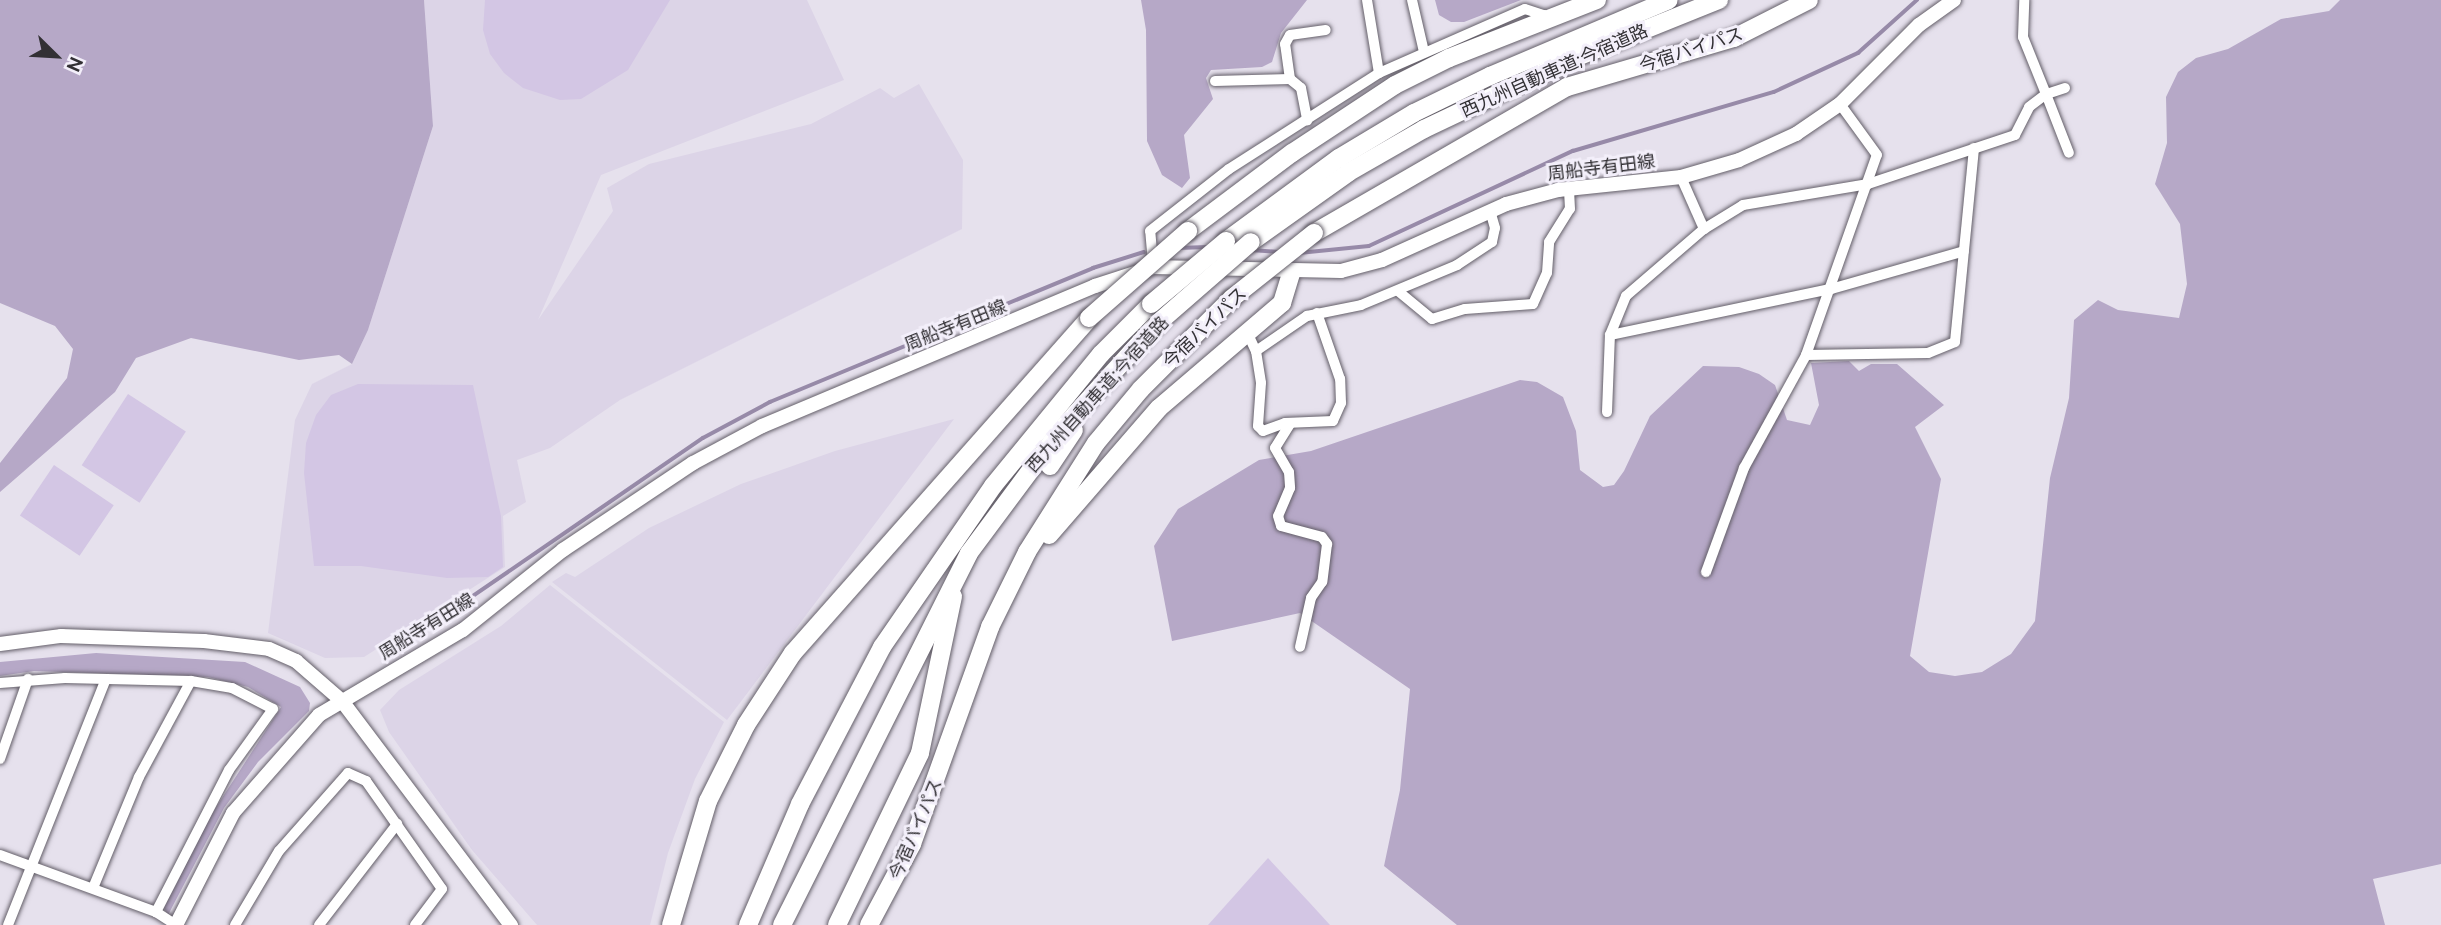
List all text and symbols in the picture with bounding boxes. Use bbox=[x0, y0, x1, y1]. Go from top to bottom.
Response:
street label: 西九州自動車道;今宿道路 bbox=[1457, 19, 1651, 121]
north arrow bbox=[21, 21, 91, 91]
street label: 今宿バイパス bbox=[1636, 22, 1746, 76]
text: N bbox=[62, 54, 88, 75]
street label: 周船寺有田線 bbox=[1546, 150, 1656, 184]
street label: 今宿バイパス bbox=[1158, 282, 1250, 372]
street label: 周船寺有田線 bbox=[901, 295, 1009, 355]
street label: 西九州自動車道;今宿道路 bbox=[1021, 312, 1173, 476]
street label: 周船寺有田線 bbox=[374, 588, 478, 664]
street label: 今宿バイパス bbox=[884, 775, 946, 883]

